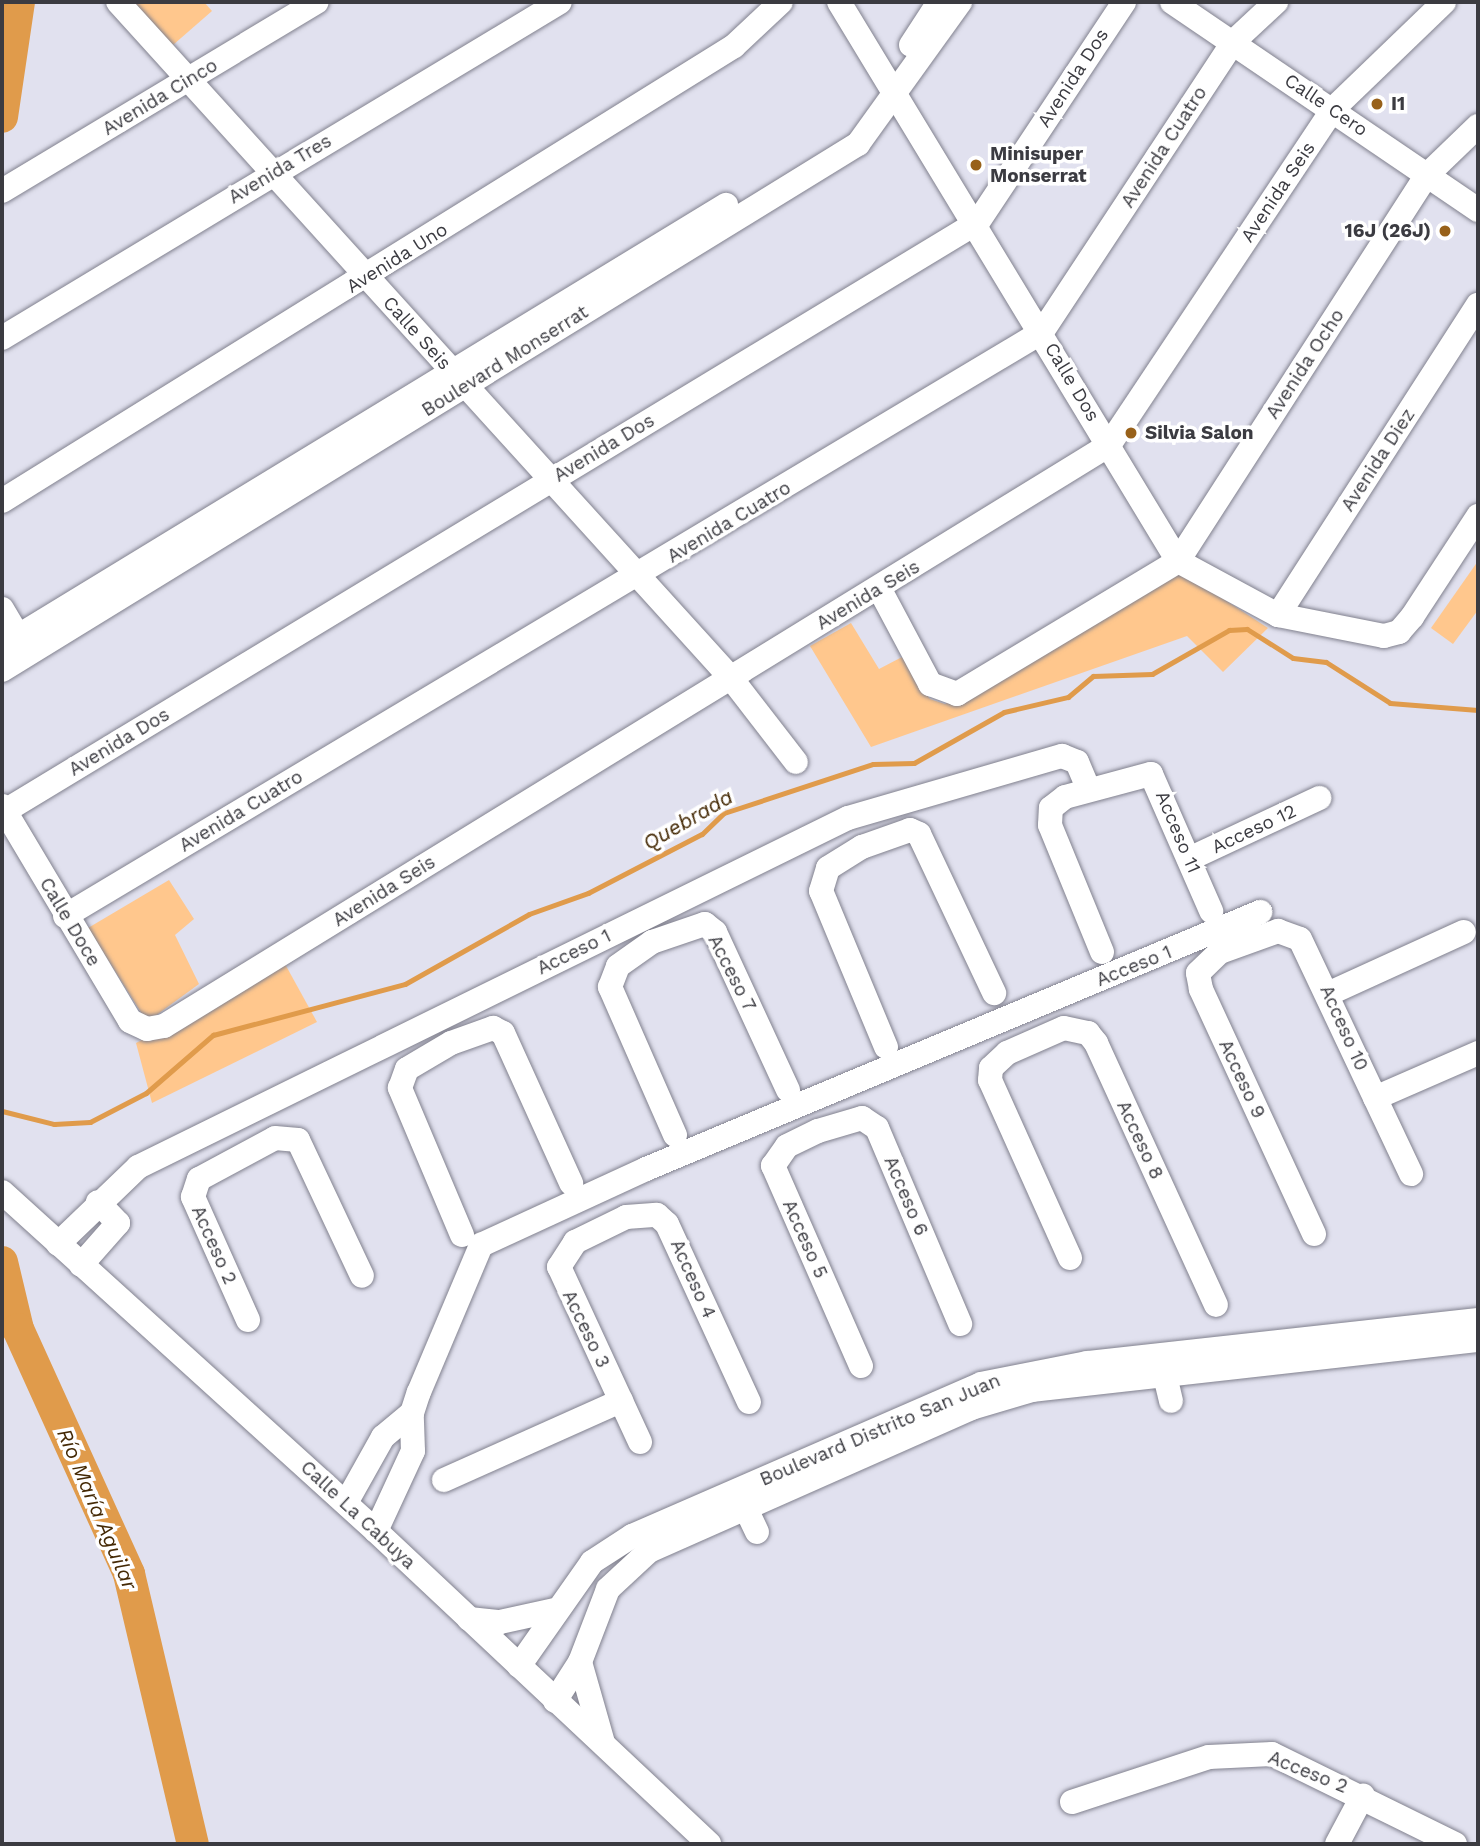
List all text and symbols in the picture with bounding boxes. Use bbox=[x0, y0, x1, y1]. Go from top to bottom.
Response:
street label: Avenida Dos bbox=[1032, 24, 1114, 132]
street label: Avenida Cinco bbox=[98, 54, 222, 140]
street label: Calle Cero bbox=[1280, 69, 1372, 141]
street label: Avenida Cuatro bbox=[1116, 82, 1212, 212]
place label: I1 bbox=[1391, 93, 1405, 115]
marker: I1 bbox=[1369, 96, 1385, 112]
street label: Avenida Tres bbox=[224, 129, 336, 209]
street label: Avenida Seis bbox=[1236, 137, 1320, 247]
place label: Minisuper Monserrat bbox=[990, 143, 1087, 187]
marker: Minisuper Monserrat bbox=[968, 157, 984, 173]
street label: Avenida Uno bbox=[342, 218, 452, 298]
place label: 16J (26J) bbox=[1345, 220, 1431, 242]
marker: 16J (26J) bbox=[1437, 223, 1453, 239]
street label: Calle Seis bbox=[378, 292, 456, 374]
street label: Boulevard Monserrat bbox=[418, 300, 592, 422]
street label: Avenida Ocho bbox=[1261, 305, 1349, 423]
street label: Calle Dos bbox=[1040, 338, 1104, 426]
street label: Avenida Diez bbox=[1336, 404, 1420, 516]
street label: Avenida Dos bbox=[549, 409, 659, 487]
place label: Silvia Salon bbox=[1145, 422, 1254, 444]
marker: Silvia Salon bbox=[1123, 425, 1139, 441]
street label: Avenida Cuatro bbox=[663, 476, 795, 568]
street label: Avenida Seis bbox=[812, 555, 924, 635]
street label: Avenida Dos bbox=[64, 703, 174, 781]
street label: Avenida Cuatro bbox=[175, 765, 307, 857]
water label: Quebrada bbox=[639, 784, 737, 856]
street label: Acceso 11 bbox=[1150, 787, 1206, 877]
street label: Acceso 12 bbox=[1208, 799, 1300, 859]
street label: Avenida Seis bbox=[328, 850, 440, 932]
street label: Calle Doce bbox=[35, 873, 105, 971]
street label: Acceso 1 bbox=[533, 924, 615, 980]
street label: Acceso 7 bbox=[703, 931, 761, 1015]
street label: Acceso 1 bbox=[1093, 940, 1175, 992]
street label: Acceso 10 bbox=[1315, 981, 1373, 1075]
street label: Acceso 9 bbox=[1214, 1036, 1270, 1122]
street label: Acceso 8 bbox=[1112, 1097, 1168, 1183]
street label: Acceso 6 bbox=[879, 1153, 933, 1239]
street label: Acceso 5 bbox=[778, 1196, 832, 1282]
street label: Acceso 2 bbox=[187, 1202, 241, 1288]
street label: Acceso 4 bbox=[665, 1236, 721, 1322]
street label: Acceso 3 bbox=[557, 1286, 615, 1372]
street label: Boulevard Distrito San Juan bbox=[756, 1369, 1004, 1491]
water label: Río María Aguilar bbox=[51, 1424, 143, 1594]
street label: Calle La Cabuya bbox=[296, 1456, 420, 1574]
street label: Acceso 2 bbox=[1265, 1746, 1351, 1798]

